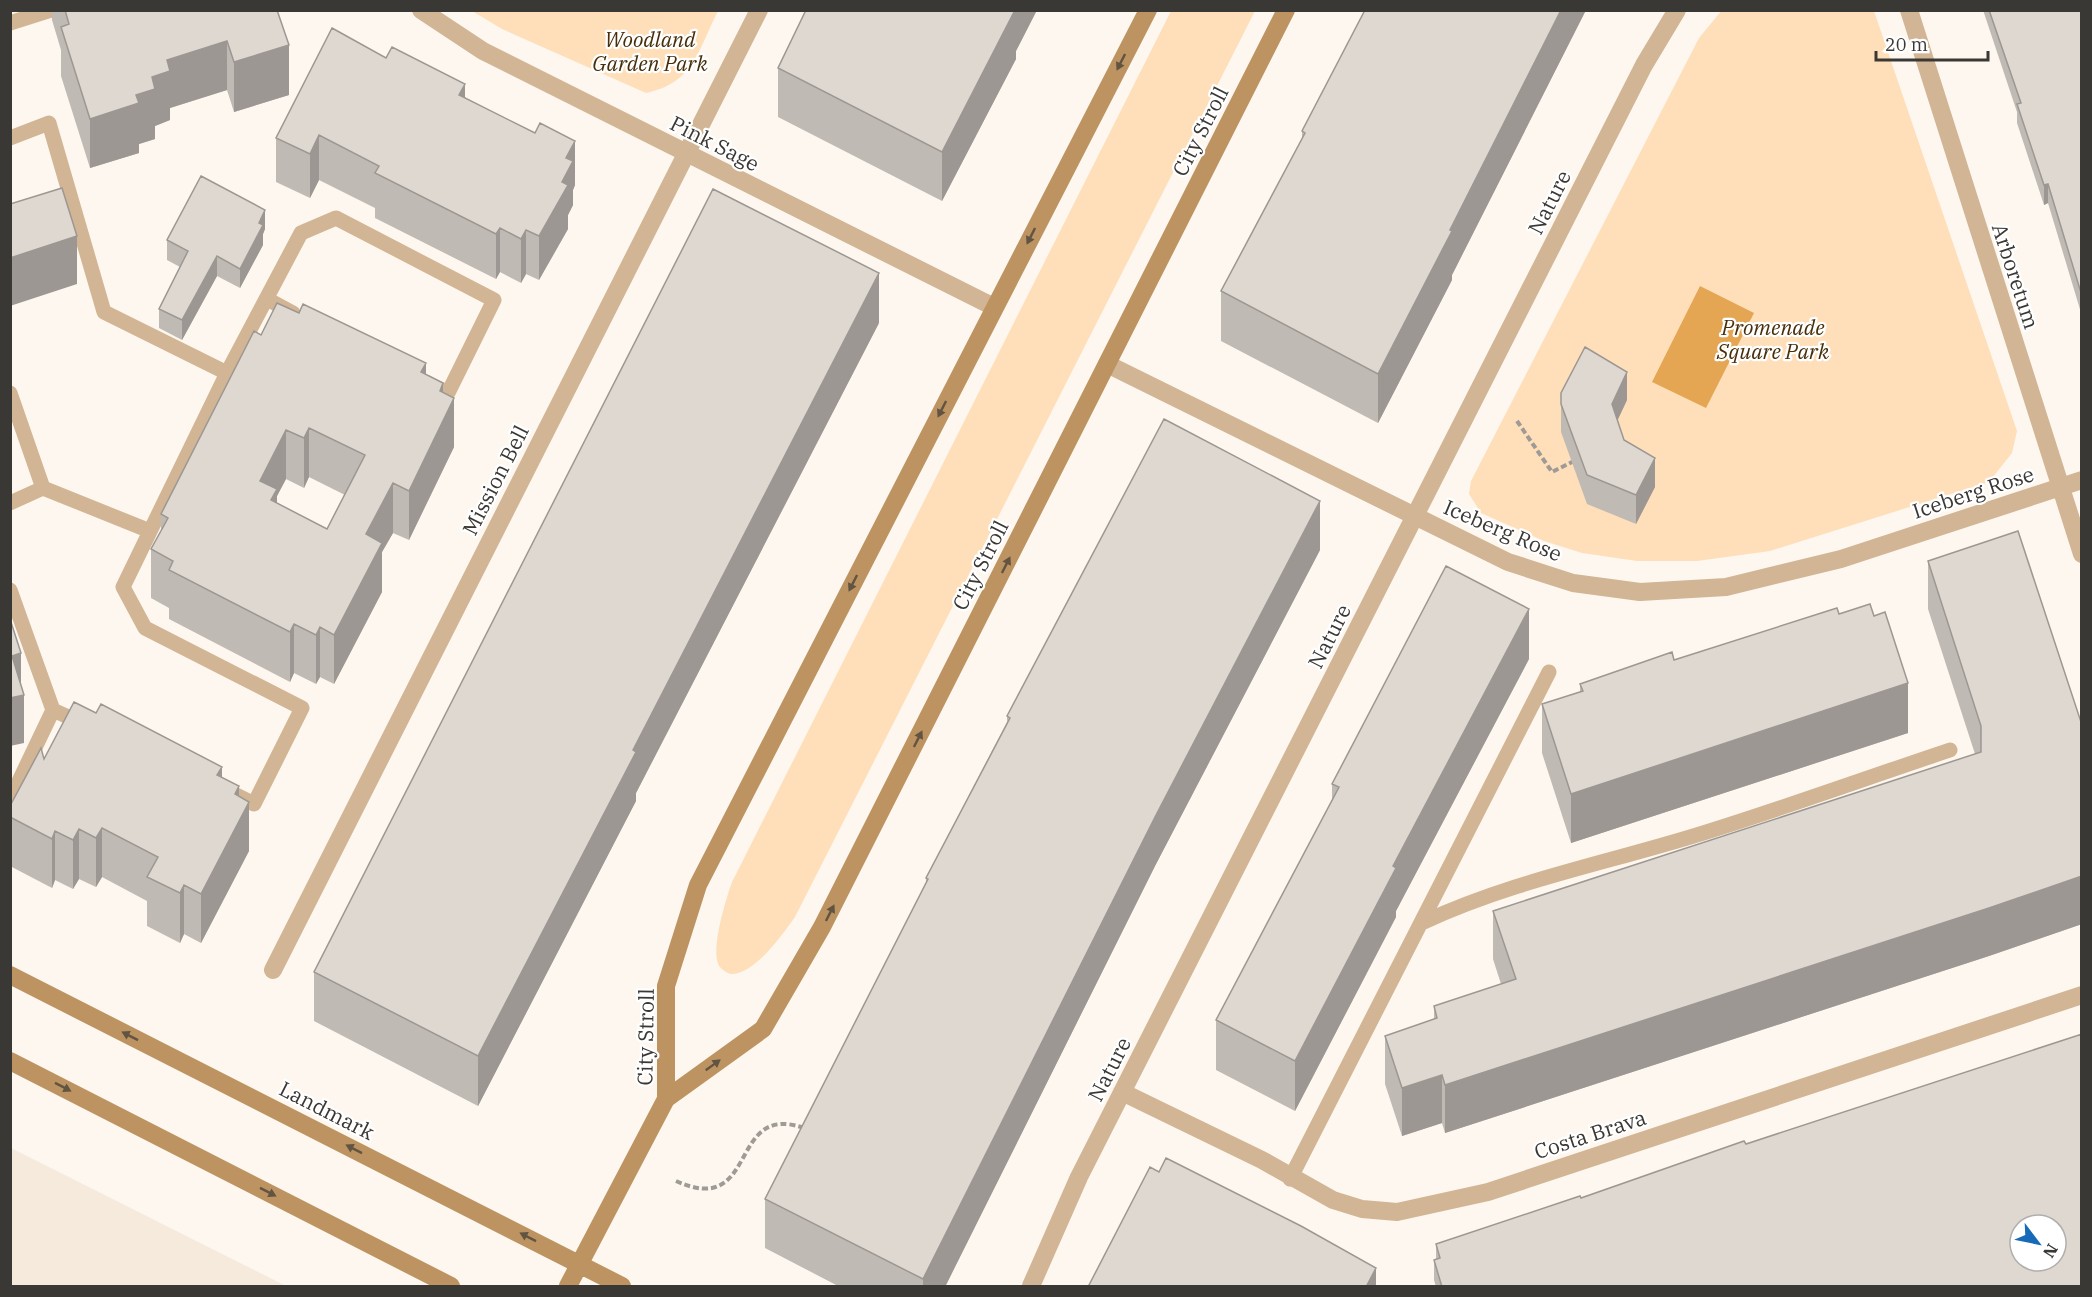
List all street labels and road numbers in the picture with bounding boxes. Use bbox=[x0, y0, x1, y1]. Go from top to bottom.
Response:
street label: City Stroll bbox=[1165, 81, 1235, 181]
street label: Pink Sage bbox=[666, 109, 764, 177]
street label: Nature bbox=[1521, 165, 1577, 239]
street label: Arboretum bbox=[1986, 220, 2046, 332]
street label: Mission Bell bbox=[455, 420, 535, 540]
street label: Iceberg Rose bbox=[1909, 459, 2037, 525]
street label: Iceberg Rose bbox=[1440, 493, 1566, 567]
street label: City Stroll bbox=[945, 515, 1015, 615]
street label: Nature bbox=[1301, 599, 1357, 673]
street label: City Stroll bbox=[630, 988, 660, 1086]
street label: Nature bbox=[1081, 1032, 1137, 1106]
street label: Landmark bbox=[275, 1074, 380, 1146]
street label: Costa Brava bbox=[1530, 1103, 1650, 1165]

